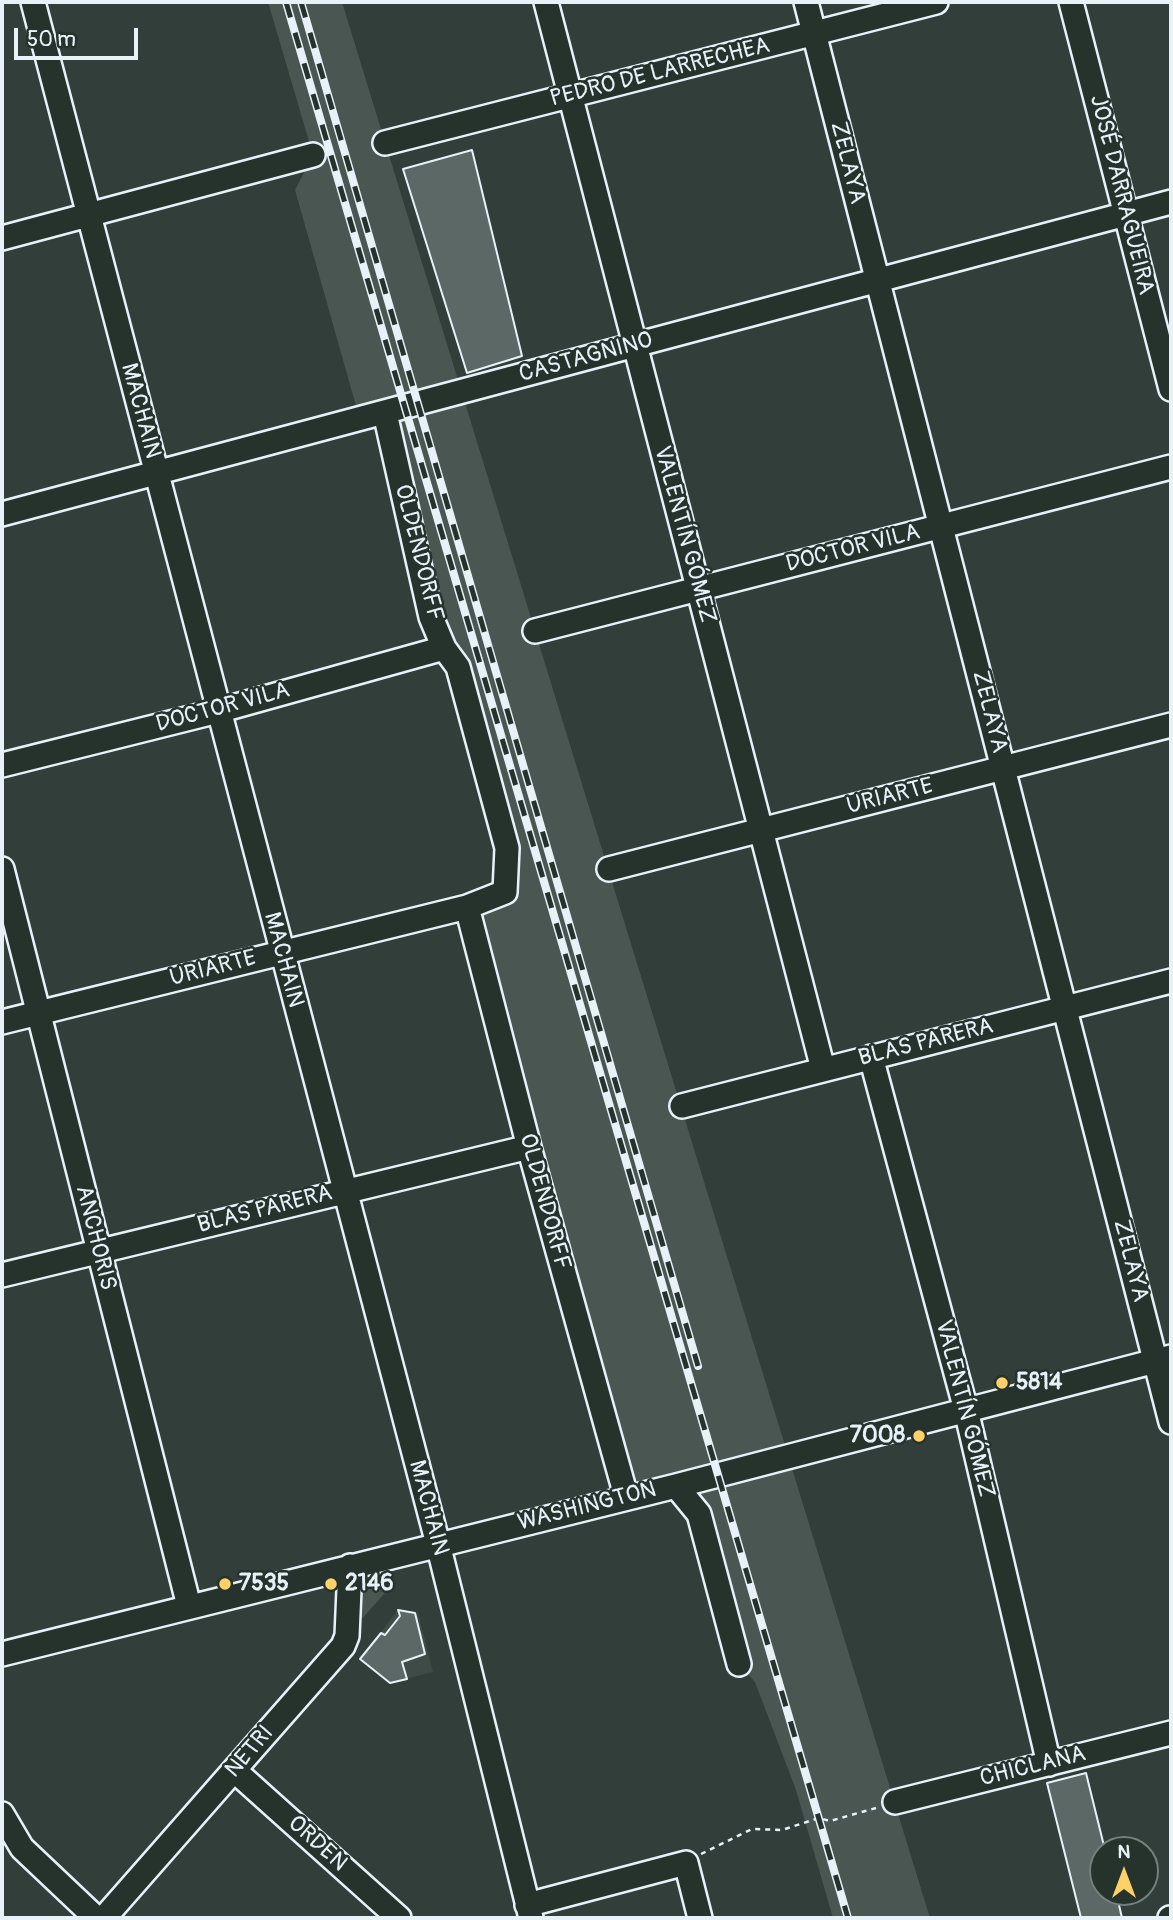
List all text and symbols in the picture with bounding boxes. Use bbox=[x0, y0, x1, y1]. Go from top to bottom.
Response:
scale bar bbox=[18, 14, 142, 58]
text: 50 m bbox=[27, 26, 76, 53]
street label: PEDRO DE LARRECHEA bbox=[547, 32, 773, 114]
street label: JOSÉ DARRAGUEIRA bbox=[1083, 92, 1159, 298]
street label: ZELAYA bbox=[823, 119, 871, 207]
street label: CASTAGNINO bbox=[516, 327, 656, 389]
street label: MACHAIN bbox=[114, 360, 166, 462]
street label: VALENTÍN GÓMEZ bbox=[647, 443, 721, 627]
street label: OLDENDORFF bbox=[388, 482, 448, 624]
street label: DOCTOR VILA bbox=[783, 519, 923, 579]
street label: ZELAYA bbox=[965, 668, 1013, 756]
street label: DOCTOR VILA bbox=[153, 677, 293, 739]
street label: URIARTE bbox=[844, 773, 936, 821]
street label: MACHAIN bbox=[257, 909, 309, 1011]
street label: URIARTE bbox=[167, 945, 259, 993]
street label: BLAS PARERA bbox=[856, 1013, 996, 1073]
street label: OLDENDORFF bbox=[513, 1131, 575, 1273]
street label: BLAS PARERA bbox=[195, 1180, 335, 1240]
street label: ANCHORIS bbox=[69, 1183, 121, 1293]
street label: ZELAYA bbox=[1106, 1217, 1154, 1305]
street label: VALENTÍN GÓMEZ bbox=[929, 1317, 999, 1501]
place label: 5814 bbox=[1016, 1369, 1062, 1397]
marker: 5814 bbox=[994, 1375, 1010, 1391]
place label: 7008 bbox=[850, 1422, 905, 1450]
marker: 7008 bbox=[911, 1428, 927, 1444]
street label: MACHAIN bbox=[402, 1457, 454, 1559]
street label: WASHINGTON bbox=[515, 1477, 659, 1537]
place label: 7535 bbox=[239, 1570, 289, 1598]
place label: 2146 bbox=[345, 1570, 394, 1598]
marker: 7535 bbox=[217, 1576, 233, 1592]
marker: 2146 bbox=[323, 1576, 339, 1592]
street label: NETRI bbox=[220, 1720, 280, 1784]
street label: CHICLANA bbox=[977, 1741, 1089, 1793]
street label: ORDEN bbox=[282, 1810, 352, 1878]
north arrow bbox=[1089, 1836, 1159, 1906]
text: N bbox=[1118, 1840, 1130, 1864]

